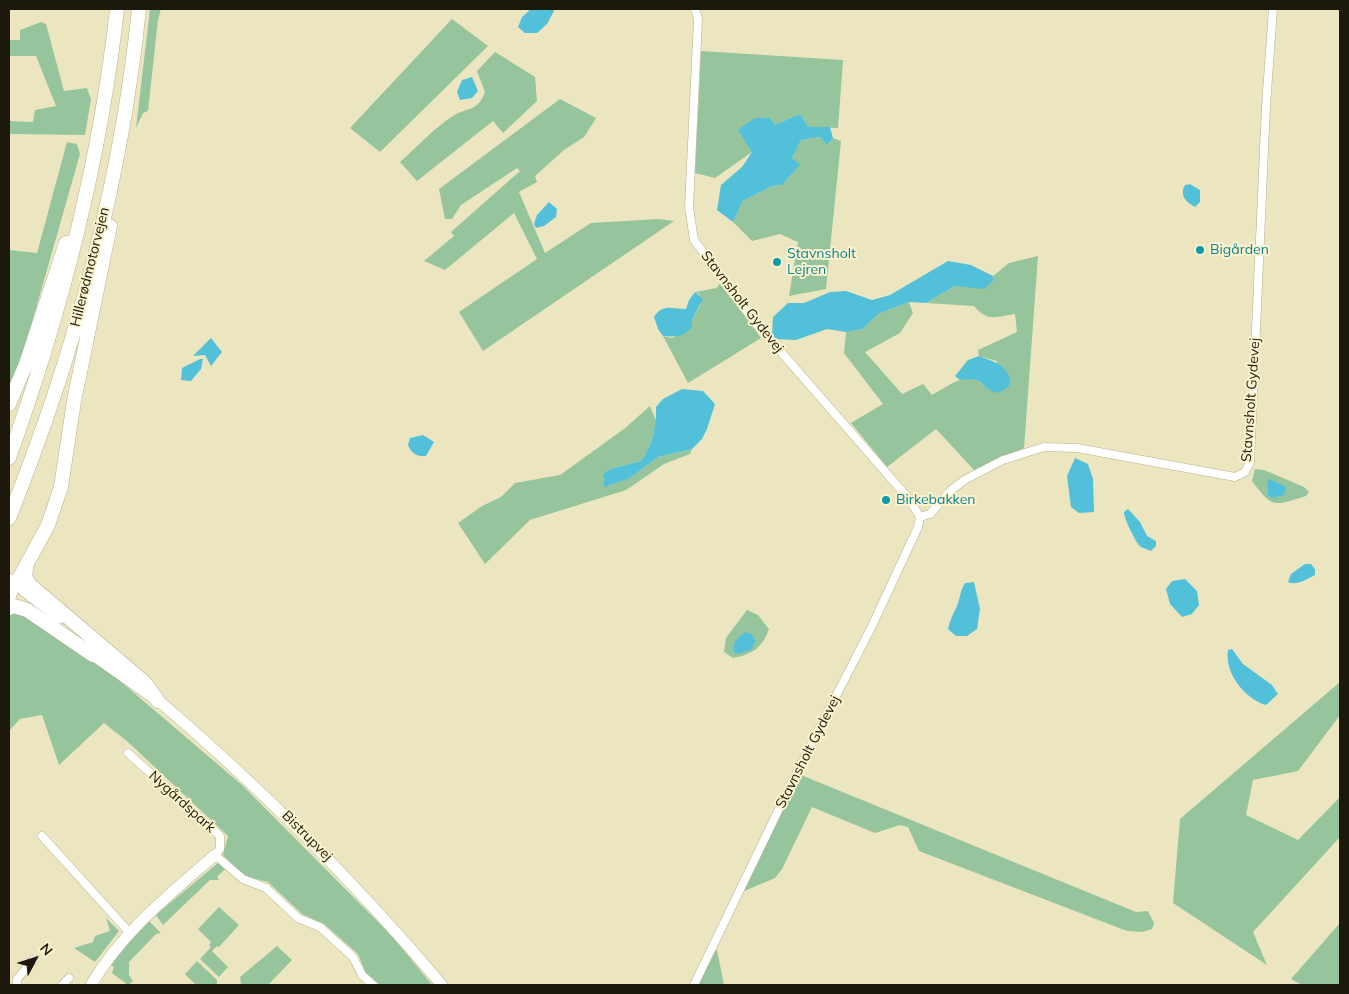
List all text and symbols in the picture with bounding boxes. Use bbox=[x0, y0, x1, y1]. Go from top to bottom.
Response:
street label: Hillerødmotorvejen bbox=[67, 206, 113, 328]
place label: Bigården bbox=[1210, 242, 1269, 258]
marker: Bigården bbox=[1194, 244, 1206, 256]
place label: Stavnsholt Lejren bbox=[787, 246, 856, 278]
street label: Stavnsholt Gydevej bbox=[697, 248, 787, 356]
marker: Stavnsholt Lejren bbox=[771, 256, 783, 268]
street label: Stavnsholt Gydevej bbox=[1238, 337, 1264, 463]
place label: Birkebakken bbox=[896, 492, 975, 508]
marker: Birkebakken bbox=[880, 494, 892, 506]
street label: Stavnsholt Gydevej bbox=[772, 693, 844, 811]
street label: Nygårdspark bbox=[145, 768, 219, 836]
street label: Bistrupvej bbox=[278, 807, 336, 865]
north arrow bbox=[10, 934, 60, 984]
text: N bbox=[36, 940, 57, 959]

